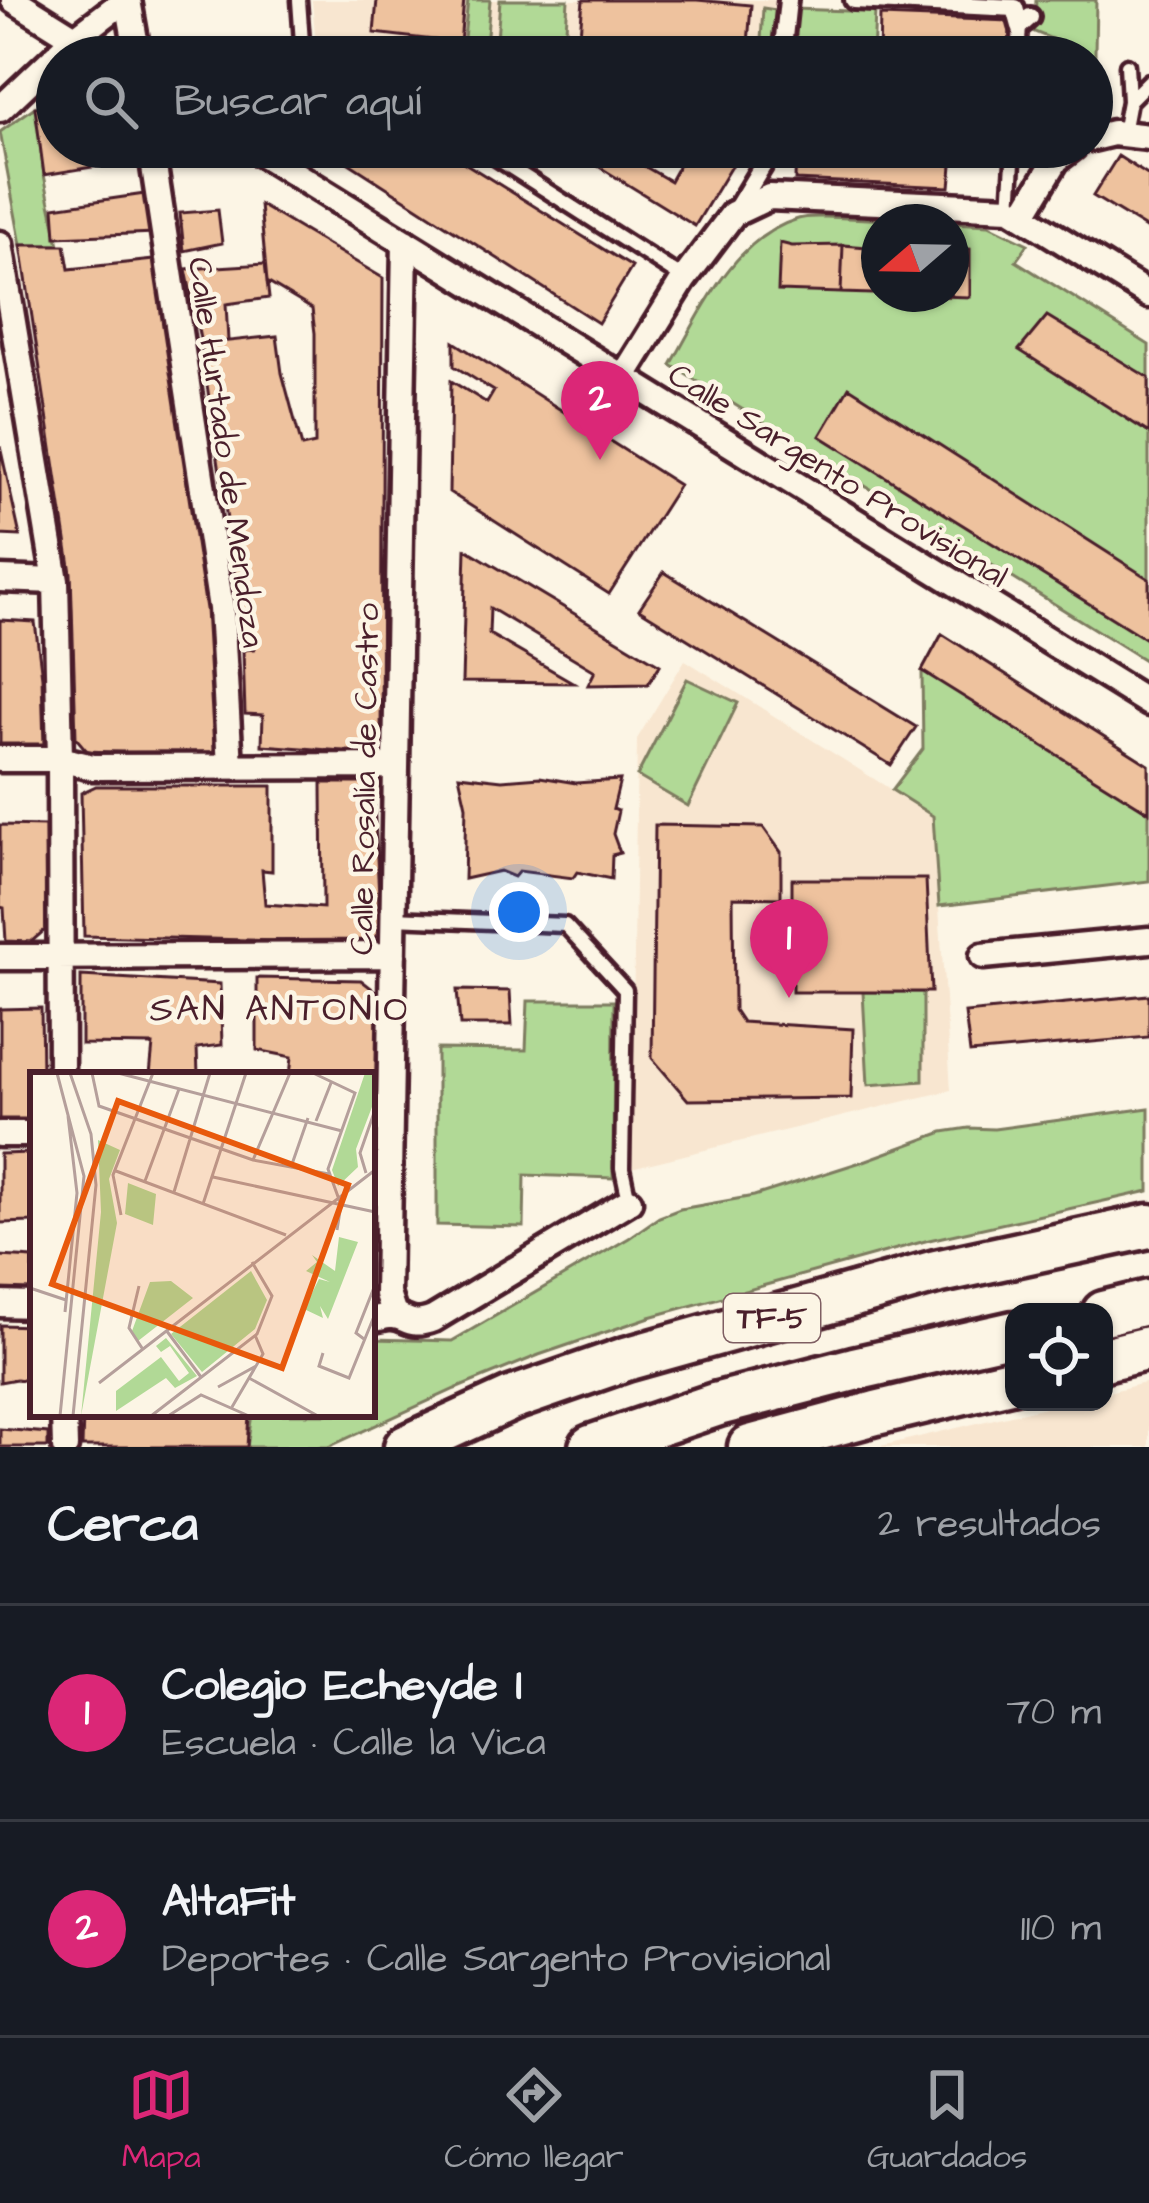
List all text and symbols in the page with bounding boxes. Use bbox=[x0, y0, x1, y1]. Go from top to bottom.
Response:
search box bbox=[36, 36, 1113, 168]
icon: search bbox=[78, 69, 144, 135]
text: Buscar aquí bbox=[174, 71, 421, 133]
north arrow bbox=[861, 204, 969, 312]
street label: Calle Hurtado de Mendoza bbox=[176, 254, 276, 651]
street label: Calle Sargento Provisional bbox=[658, 352, 1017, 601]
pin: 2 bbox=[561, 361, 639, 460]
street label: Calle Rosalía de Castro bbox=[339, 602, 391, 955]
your location bbox=[489, 882, 549, 942]
pin: 1 bbox=[750, 899, 828, 998]
district label: SAN ANTONIO bbox=[150, 984, 410, 1035]
inset map bbox=[30, 1072, 375, 1417]
road number: TF-5 bbox=[724, 1294, 820, 1342]
map controls bbox=[1005, 1303, 1113, 1411]
button: locate bbox=[1005, 1303, 1113, 1411]
text: Cerca bbox=[48, 1490, 198, 1561]
text: 2 resultados bbox=[878, 1498, 1101, 1552]
text: Colegio Echeyde I bbox=[162, 1655, 523, 1717]
text: 1 bbox=[85, 1686, 90, 1740]
text: 70 m bbox=[1006, 1686, 1101, 1740]
text: Escuela · Calle la Vica bbox=[162, 1717, 546, 1771]
text: AltaFit bbox=[162, 1871, 295, 1933]
text: 2 bbox=[76, 1902, 98, 1956]
text: 110 m bbox=[1020, 1902, 1101, 1956]
text: Deportes · Calle Sargento Provisional bbox=[162, 1933, 831, 1987]
tab: Mapa bbox=[122, 2062, 201, 2180]
tab: Cómo llegar bbox=[444, 2062, 624, 2180]
tab: Guardados bbox=[867, 2062, 1027, 2180]

